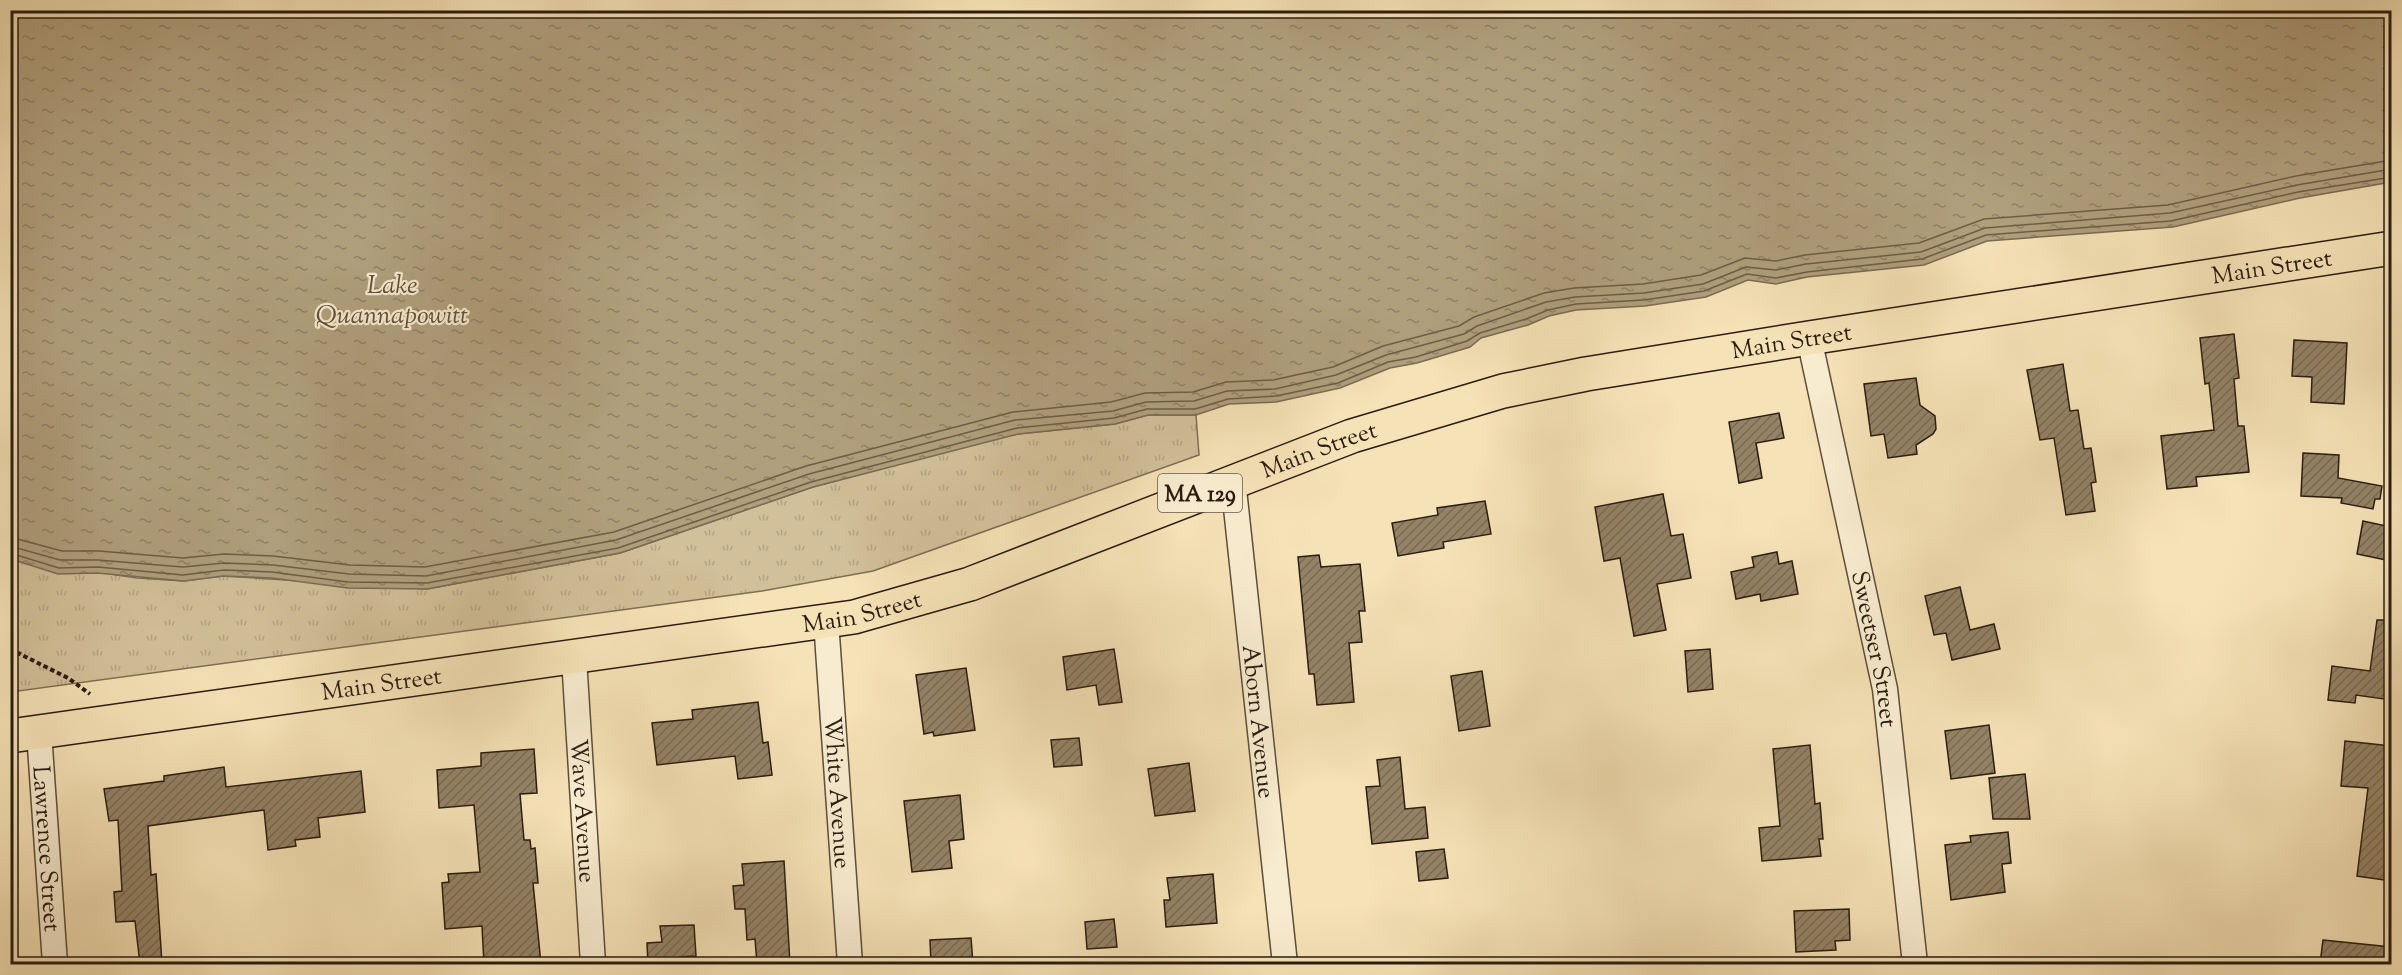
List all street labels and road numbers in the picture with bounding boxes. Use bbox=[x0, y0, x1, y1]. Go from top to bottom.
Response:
street label: Main Street bbox=[2210, 242, 2335, 295]
street label: Main Street bbox=[1729, 317, 1854, 369]
street label: Main Street bbox=[1257, 414, 1381, 488]
road number: MA 129 bbox=[1158, 474, 1242, 512]
street label: Sweetser Street bbox=[1841, 568, 1904, 729]
street label: Main Street bbox=[800, 584, 926, 643]
street label: Aborn Avenue bbox=[1232, 643, 1282, 800]
street label: Main Street bbox=[319, 660, 444, 711]
street label: White Avenue bbox=[814, 716, 858, 870]
street label: Wave Avenue bbox=[560, 738, 603, 884]
street label: Lawrence Street bbox=[22, 765, 68, 933]

